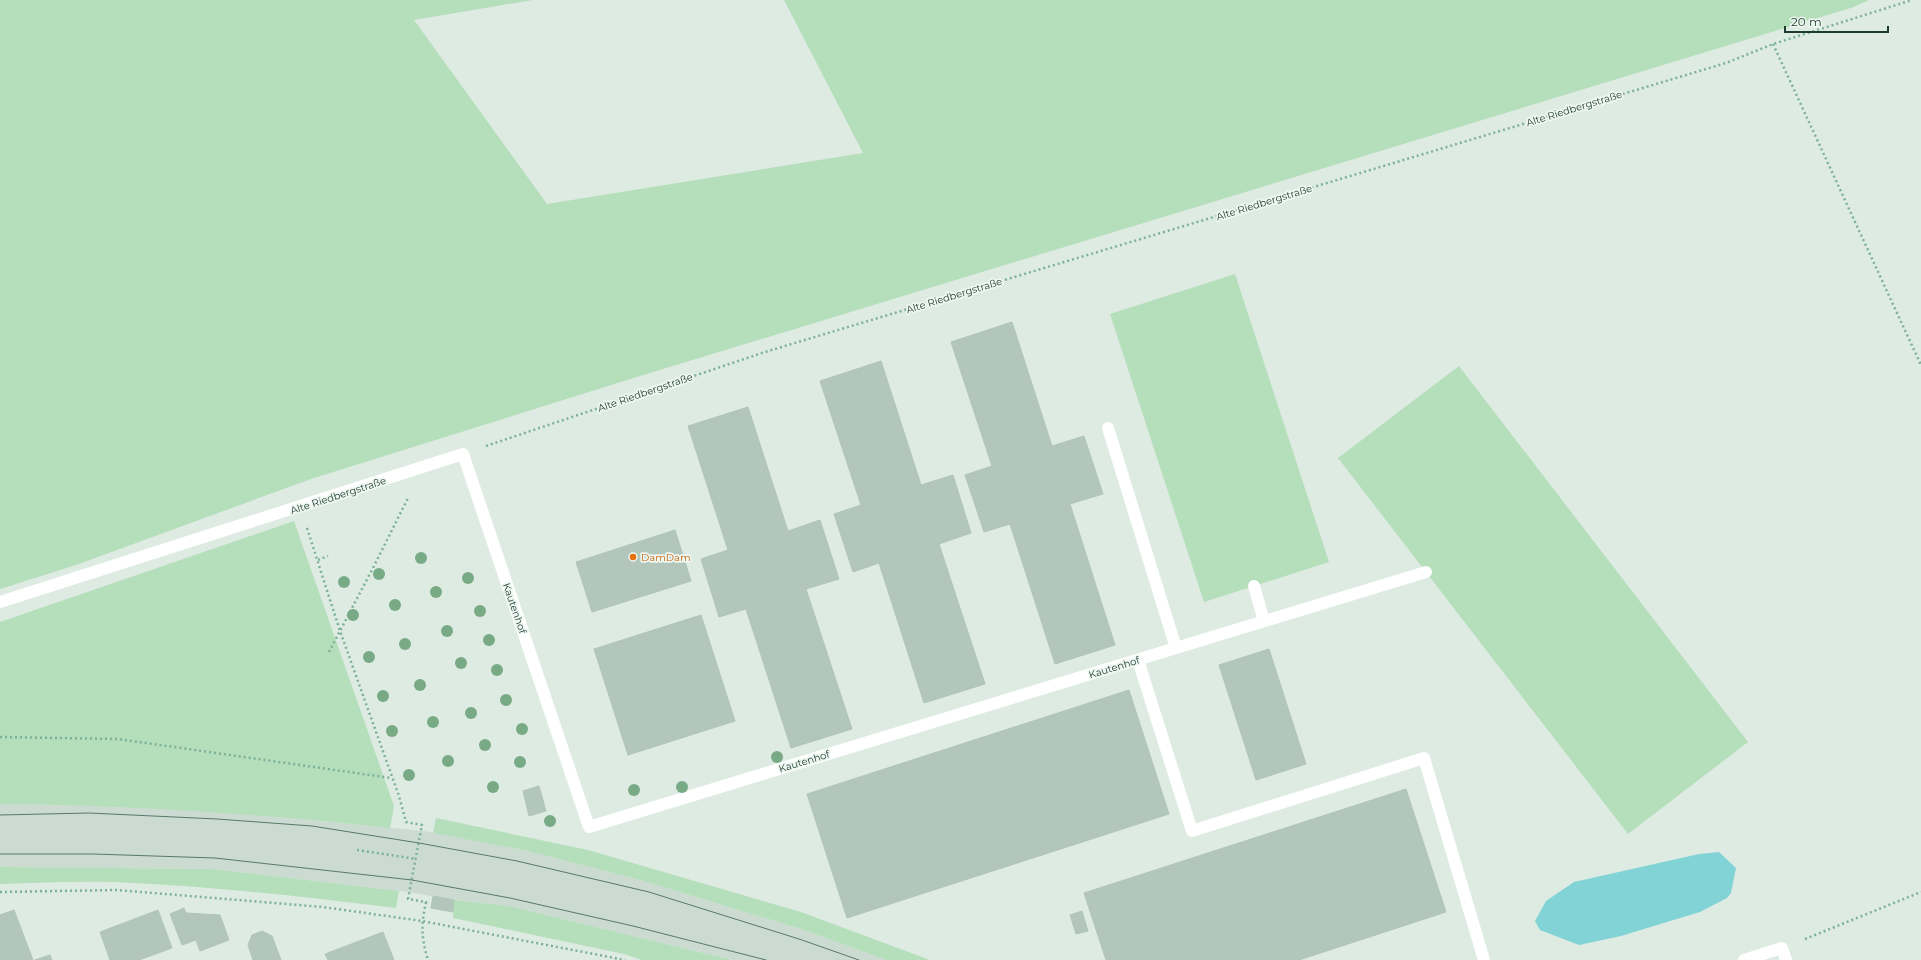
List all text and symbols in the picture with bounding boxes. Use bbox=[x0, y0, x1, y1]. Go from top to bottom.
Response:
scale bar bbox=[1785, 8, 1888, 34]
text: 20 m bbox=[1791, 14, 1822, 29]
street label: Alte Riedbergstraße bbox=[1525, 88, 1624, 129]
street label: Alte Riedbergstraße bbox=[1215, 182, 1314, 223]
street label: Alte Riedbergstraße bbox=[905, 275, 1004, 316]
street label: Alte Riedbergstraße bbox=[596, 370, 694, 415]
street label: Alte Riedbergstraße bbox=[289, 474, 388, 517]
place label: DamDam bbox=[641, 551, 691, 564]
marker: DamDam bbox=[628, 552, 638, 562]
street label: Kautenhof bbox=[500, 581, 529, 636]
street label: Kautenhof bbox=[1087, 653, 1142, 681]
street label: Kautenhof bbox=[777, 747, 832, 775]

